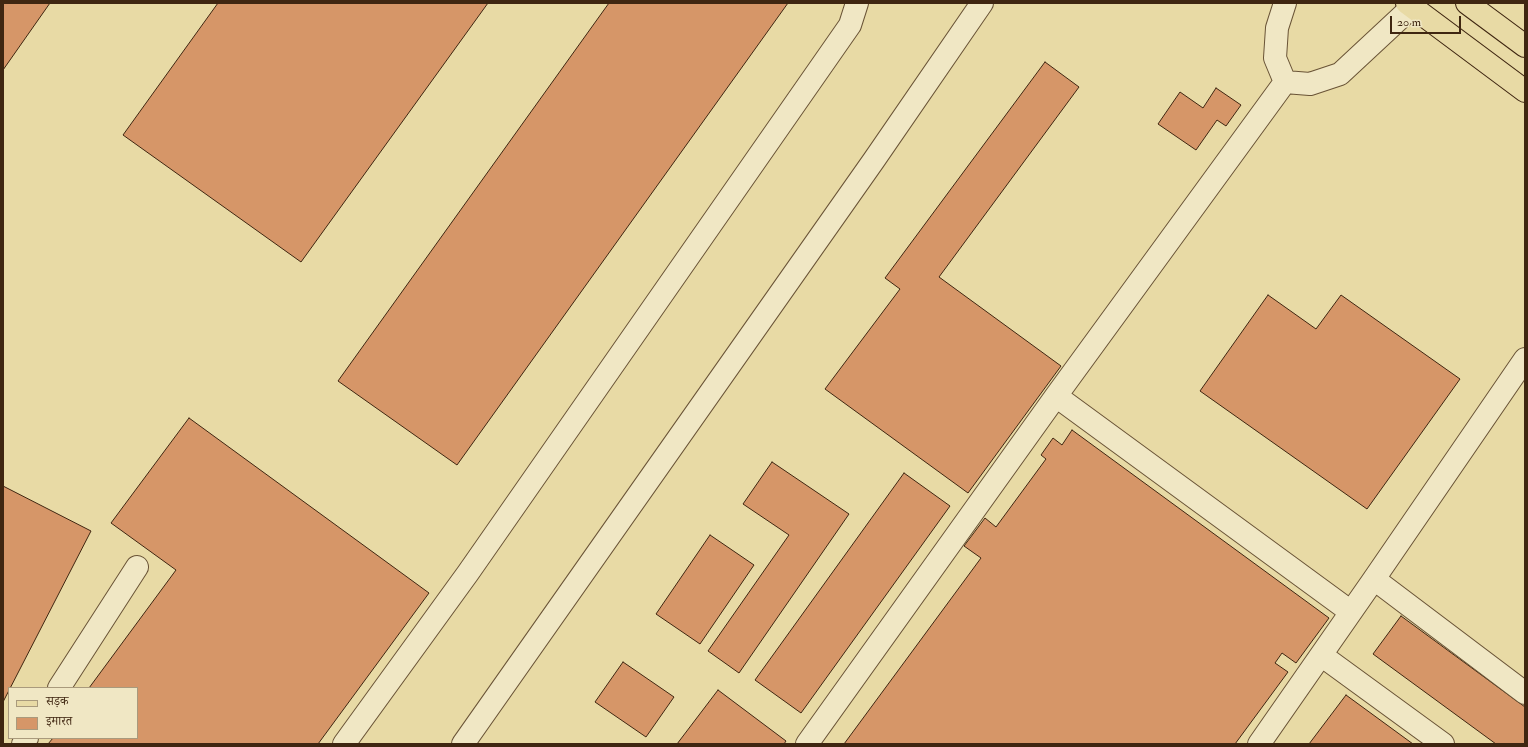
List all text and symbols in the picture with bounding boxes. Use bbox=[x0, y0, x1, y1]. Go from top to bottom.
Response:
scale bar bbox=[1392, 8, 1463, 34]
text: 20 m bbox=[1397, 15, 1421, 30]
legend bbox=[8, 687, 138, 739]
text: सड़क bbox=[46, 694, 69, 709]
text: इमारत bbox=[46, 714, 72, 729]

